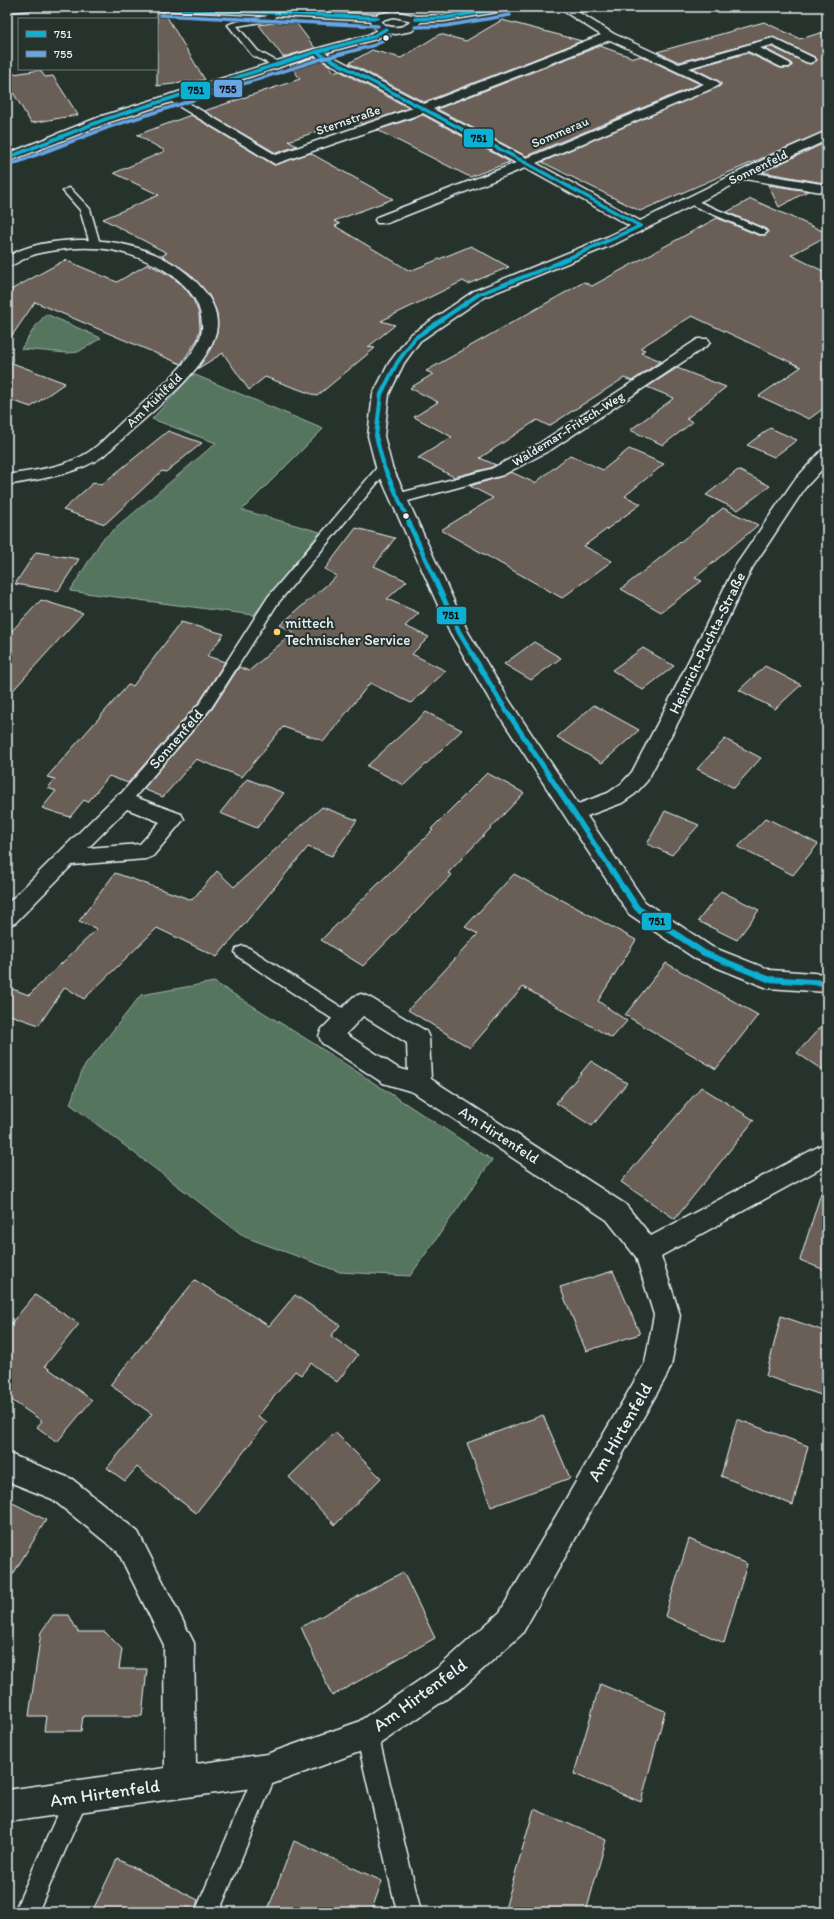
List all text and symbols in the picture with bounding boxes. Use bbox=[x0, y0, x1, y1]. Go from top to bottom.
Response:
legend bbox=[18, 18, 158, 70]
text: 751 bbox=[54, 27, 72, 41]
unlabelled marker bbox=[381, 33, 391, 43]
text: 755 bbox=[54, 47, 73, 61]
line badge: 755 bbox=[213, 79, 243, 98]
line badge: 751 bbox=[180, 81, 211, 100]
text: 755 bbox=[218, 83, 237, 96]
text: 751 bbox=[187, 84, 205, 97]
street label: Sternstraße bbox=[314, 102, 382, 138]
street label: Sommerau bbox=[529, 113, 591, 151]
line badge: 751 bbox=[463, 128, 494, 148]
text: 751 bbox=[470, 132, 488, 145]
street label: Sonnenfeld bbox=[726, 146, 790, 188]
street label: Am Mühlfeld bbox=[123, 370, 185, 430]
street label: Waldemar-Fritsch-Weg bbox=[509, 388, 627, 470]
unlabelled marker bbox=[401, 511, 411, 521]
street label: Heinrich-Puchta-Straße bbox=[665, 569, 749, 717]
line badge: 751 bbox=[436, 606, 467, 625]
text: 751 bbox=[442, 609, 460, 622]
place label: mittech Technischer Service bbox=[285, 614, 410, 649]
marker: mittech Technischer Service bbox=[272, 627, 282, 637]
street label: Sonnenfeld bbox=[145, 705, 207, 773]
line badge: 751 bbox=[641, 912, 672, 931]
text: 751 bbox=[648, 915, 666, 928]
street label: Am Hirtenfeld bbox=[455, 1102, 543, 1168]
street label: Am Hirtenfeld bbox=[583, 1379, 657, 1485]
street label: Am Hirtenfeld bbox=[369, 1654, 471, 1736]
street label: Am Hirtenfeld bbox=[49, 1774, 161, 1812]

